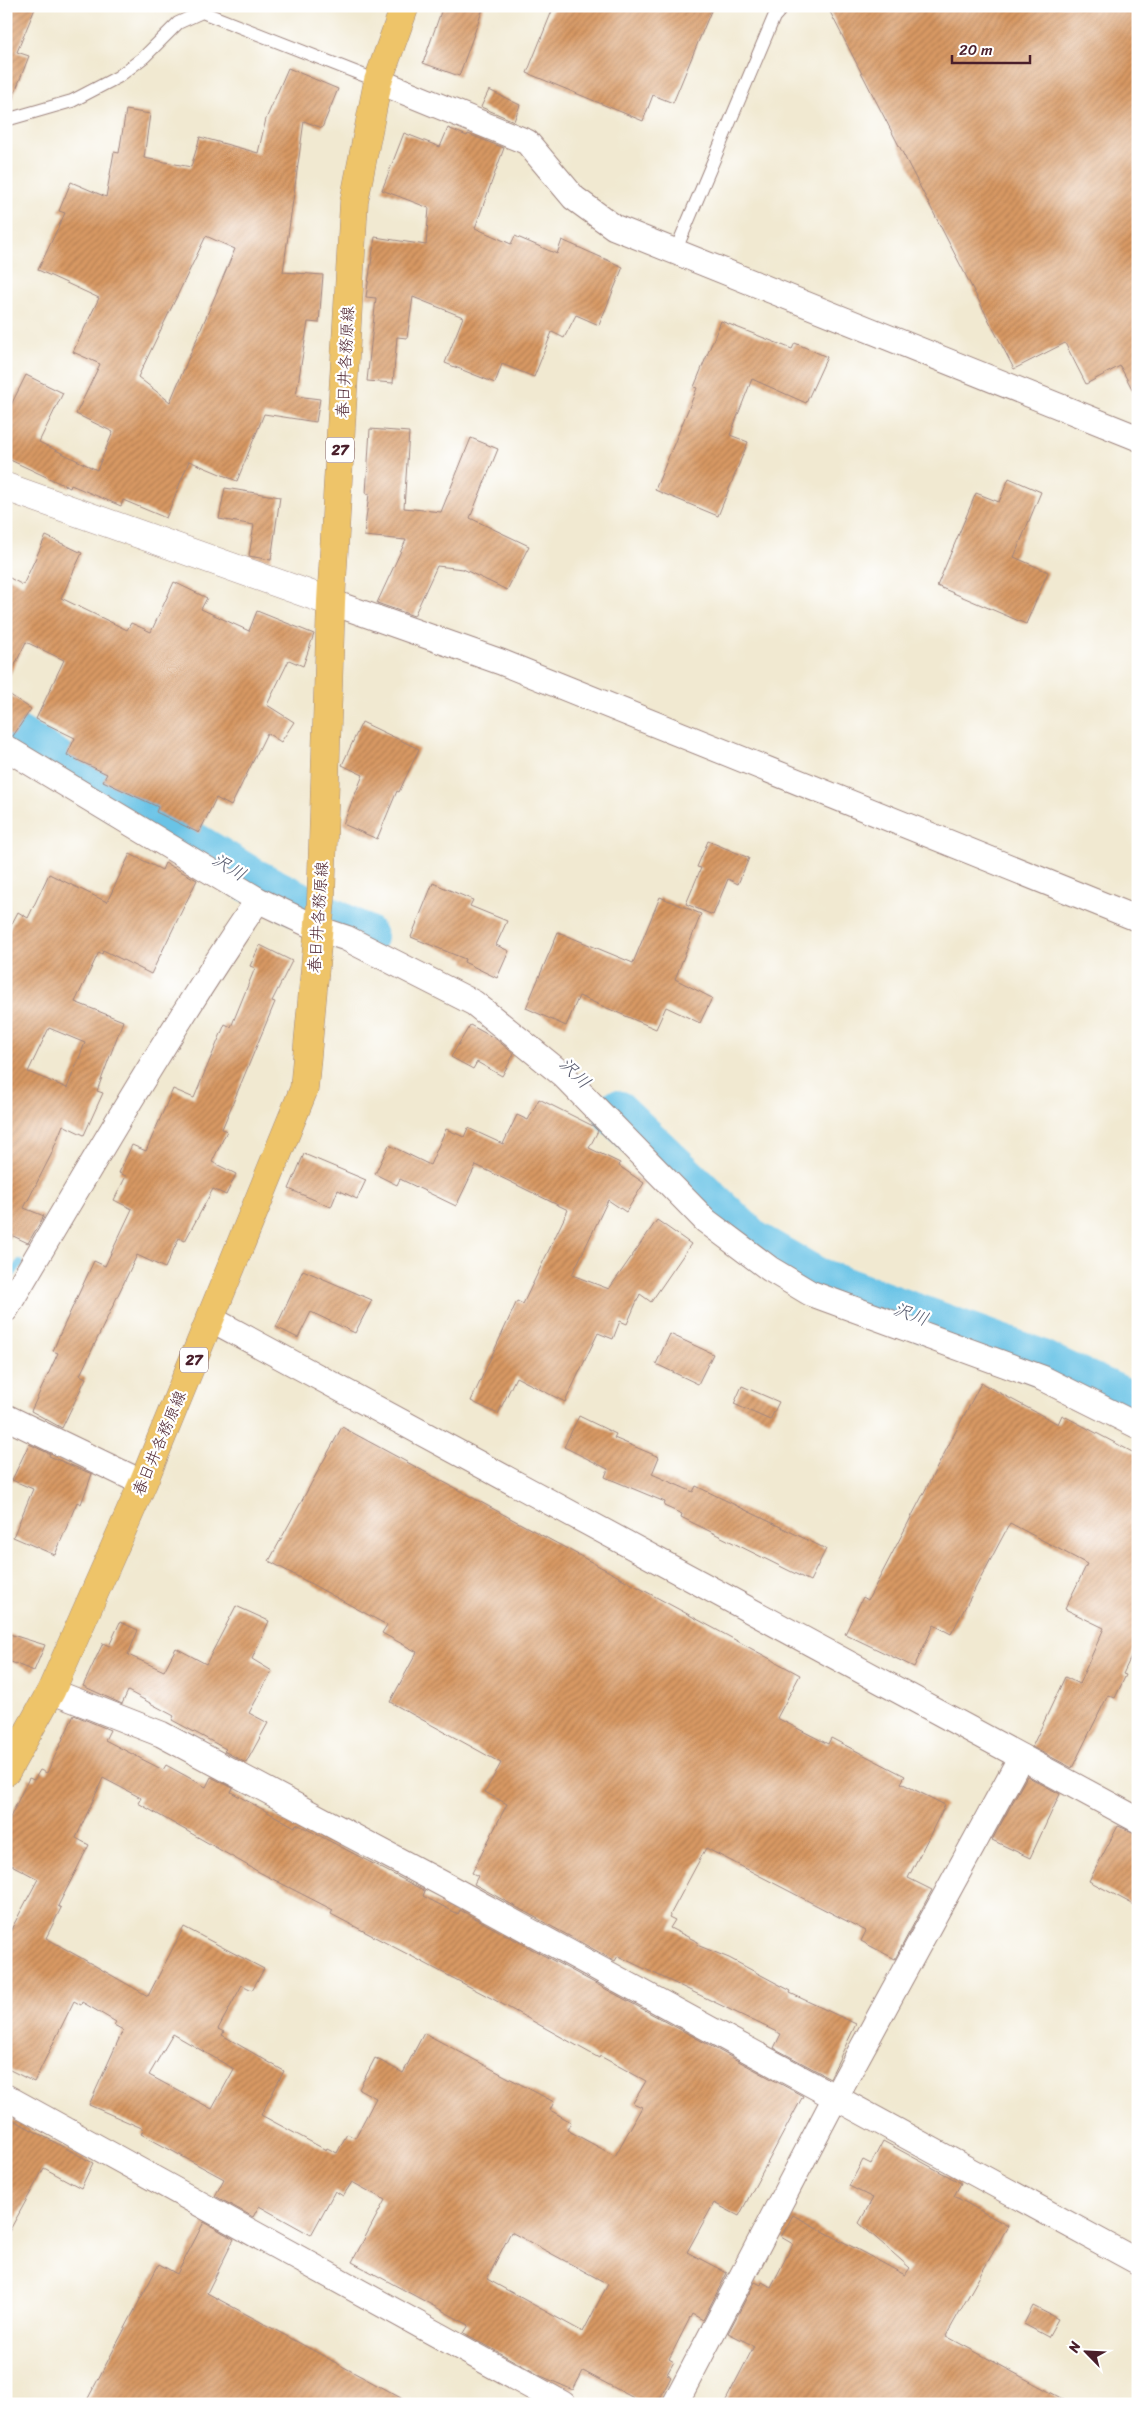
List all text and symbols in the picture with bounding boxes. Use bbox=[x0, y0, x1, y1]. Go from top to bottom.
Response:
scale bar bbox=[952, 32, 1029, 64]
text: 20 m bbox=[959, 37, 993, 63]
street label: 春日井各務原線 bbox=[328, 305, 362, 419]
road number: 27 bbox=[326, 438, 354, 462]
water label: 沢川 bbox=[205, 844, 253, 890]
street label: 春日井各務原線 bbox=[300, 860, 336, 974]
water label: 沢川 bbox=[551, 1049, 599, 1097]
water label: 沢川 bbox=[889, 1293, 933, 1335]
road number: 27 bbox=[180, 1348, 208, 1372]
street label: 春日井各務原線 bbox=[124, 1386, 194, 1500]
north arrow bbox=[1062, 2328, 1112, 2378]
text: N bbox=[1061, 2337, 1088, 2357]

